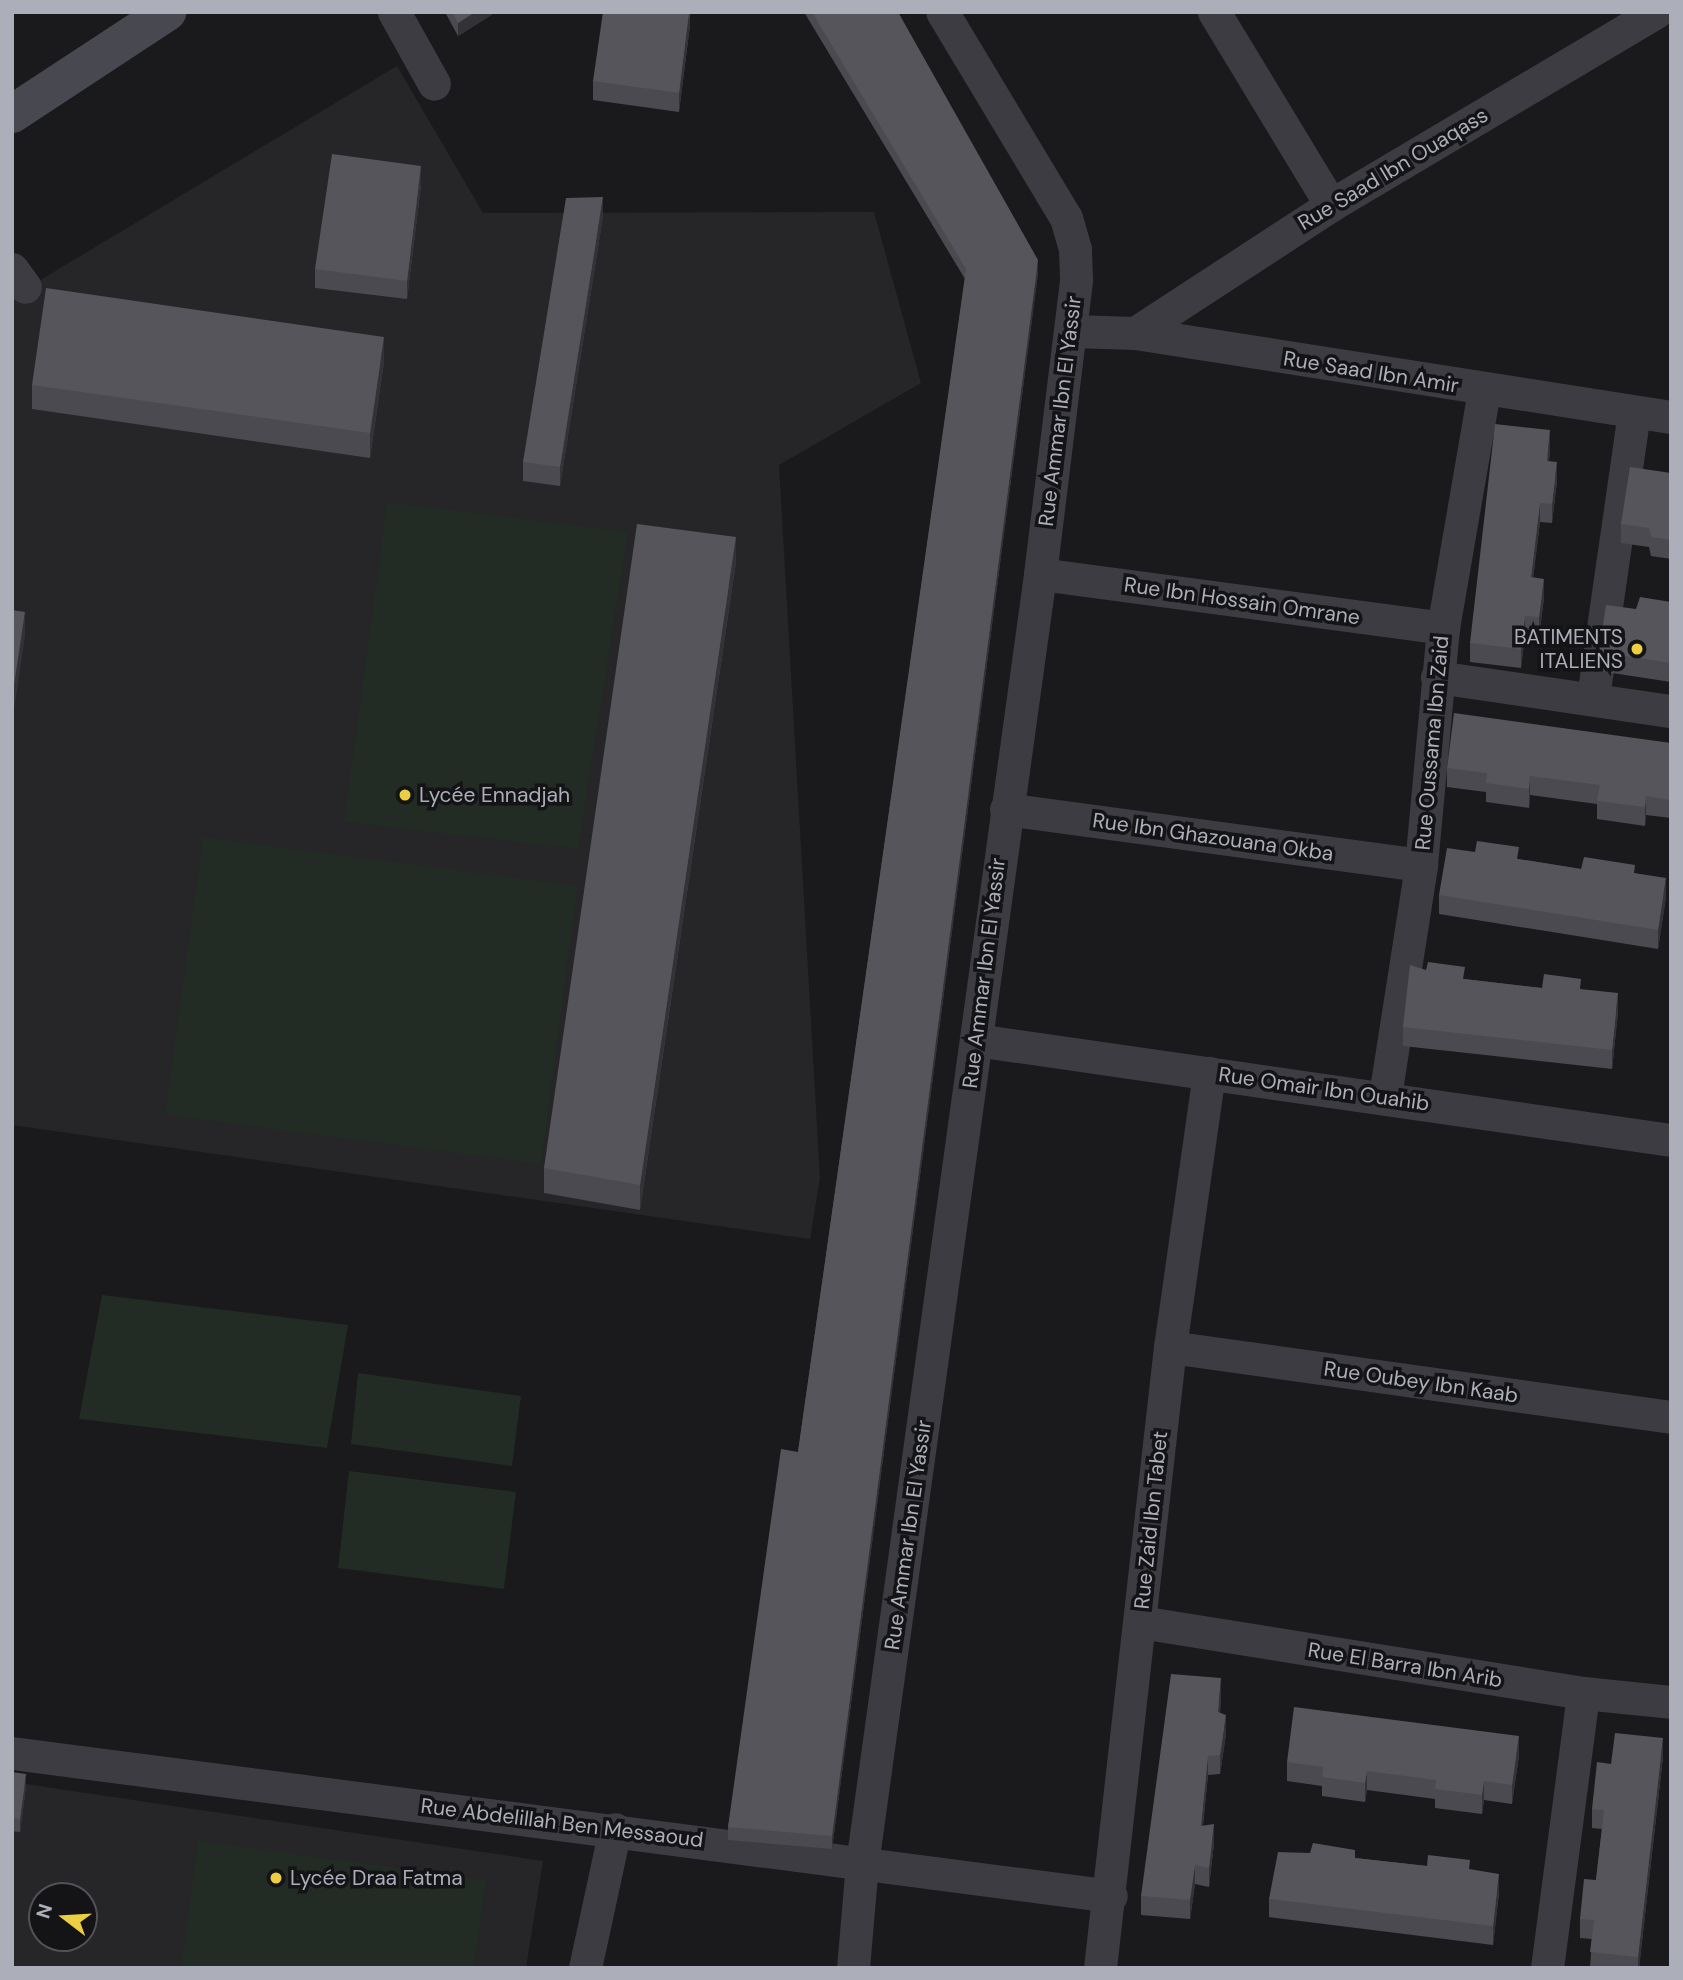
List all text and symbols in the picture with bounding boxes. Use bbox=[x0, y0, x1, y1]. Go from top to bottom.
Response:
street label: Rue Saad Ibn Ouaqass bbox=[1294, 102, 1492, 236]
street label: Rue Ammar Ibn El Yassir bbox=[1033, 294, 1087, 528]
street label: Rue Saad Ibn Amir bbox=[1282, 346, 1460, 398]
street label: Rue Ibn Hossain Omrane bbox=[1123, 572, 1361, 630]
place label: BATIMENTS ITALIENS bbox=[1514, 624, 1623, 674]
street label: Rue Oussama Ibn Zaid bbox=[1410, 635, 1454, 851]
marker: BATIMENTS ITALIENS bbox=[1629, 641, 1645, 657]
place label: Lycée Ennadjah bbox=[419, 782, 570, 808]
marker: Lycée Ennadjah bbox=[397, 787, 413, 803]
street label: Rue Ibn Ghazouana Okba bbox=[1091, 808, 1335, 866]
street label: Rue Ammar Ibn El Yassir bbox=[957, 856, 1011, 1090]
street label: Rue Omair Ibn Ouahib bbox=[1217, 1062, 1431, 1116]
street label: Rue Oubey Ibn Kaab bbox=[1322, 1356, 1520, 1408]
street label: Rue Ammar Ibn El Yassir bbox=[879, 1418, 937, 1652]
street label: Rue Zaid Ibn Tabet bbox=[1129, 1430, 1173, 1610]
street label: Rue El Barra Ibn Arib bbox=[1306, 1637, 1504, 1693]
street label: Rue Abdelillah Ben Messaoud bbox=[419, 1793, 705, 1853]
place label: Lycée Draa Fatma bbox=[290, 1865, 463, 1891]
marker: Lycée Draa Fatma bbox=[268, 1870, 284, 1886]
north arrow bbox=[28, 1882, 98, 1952]
text: N bbox=[30, 1901, 58, 1922]

